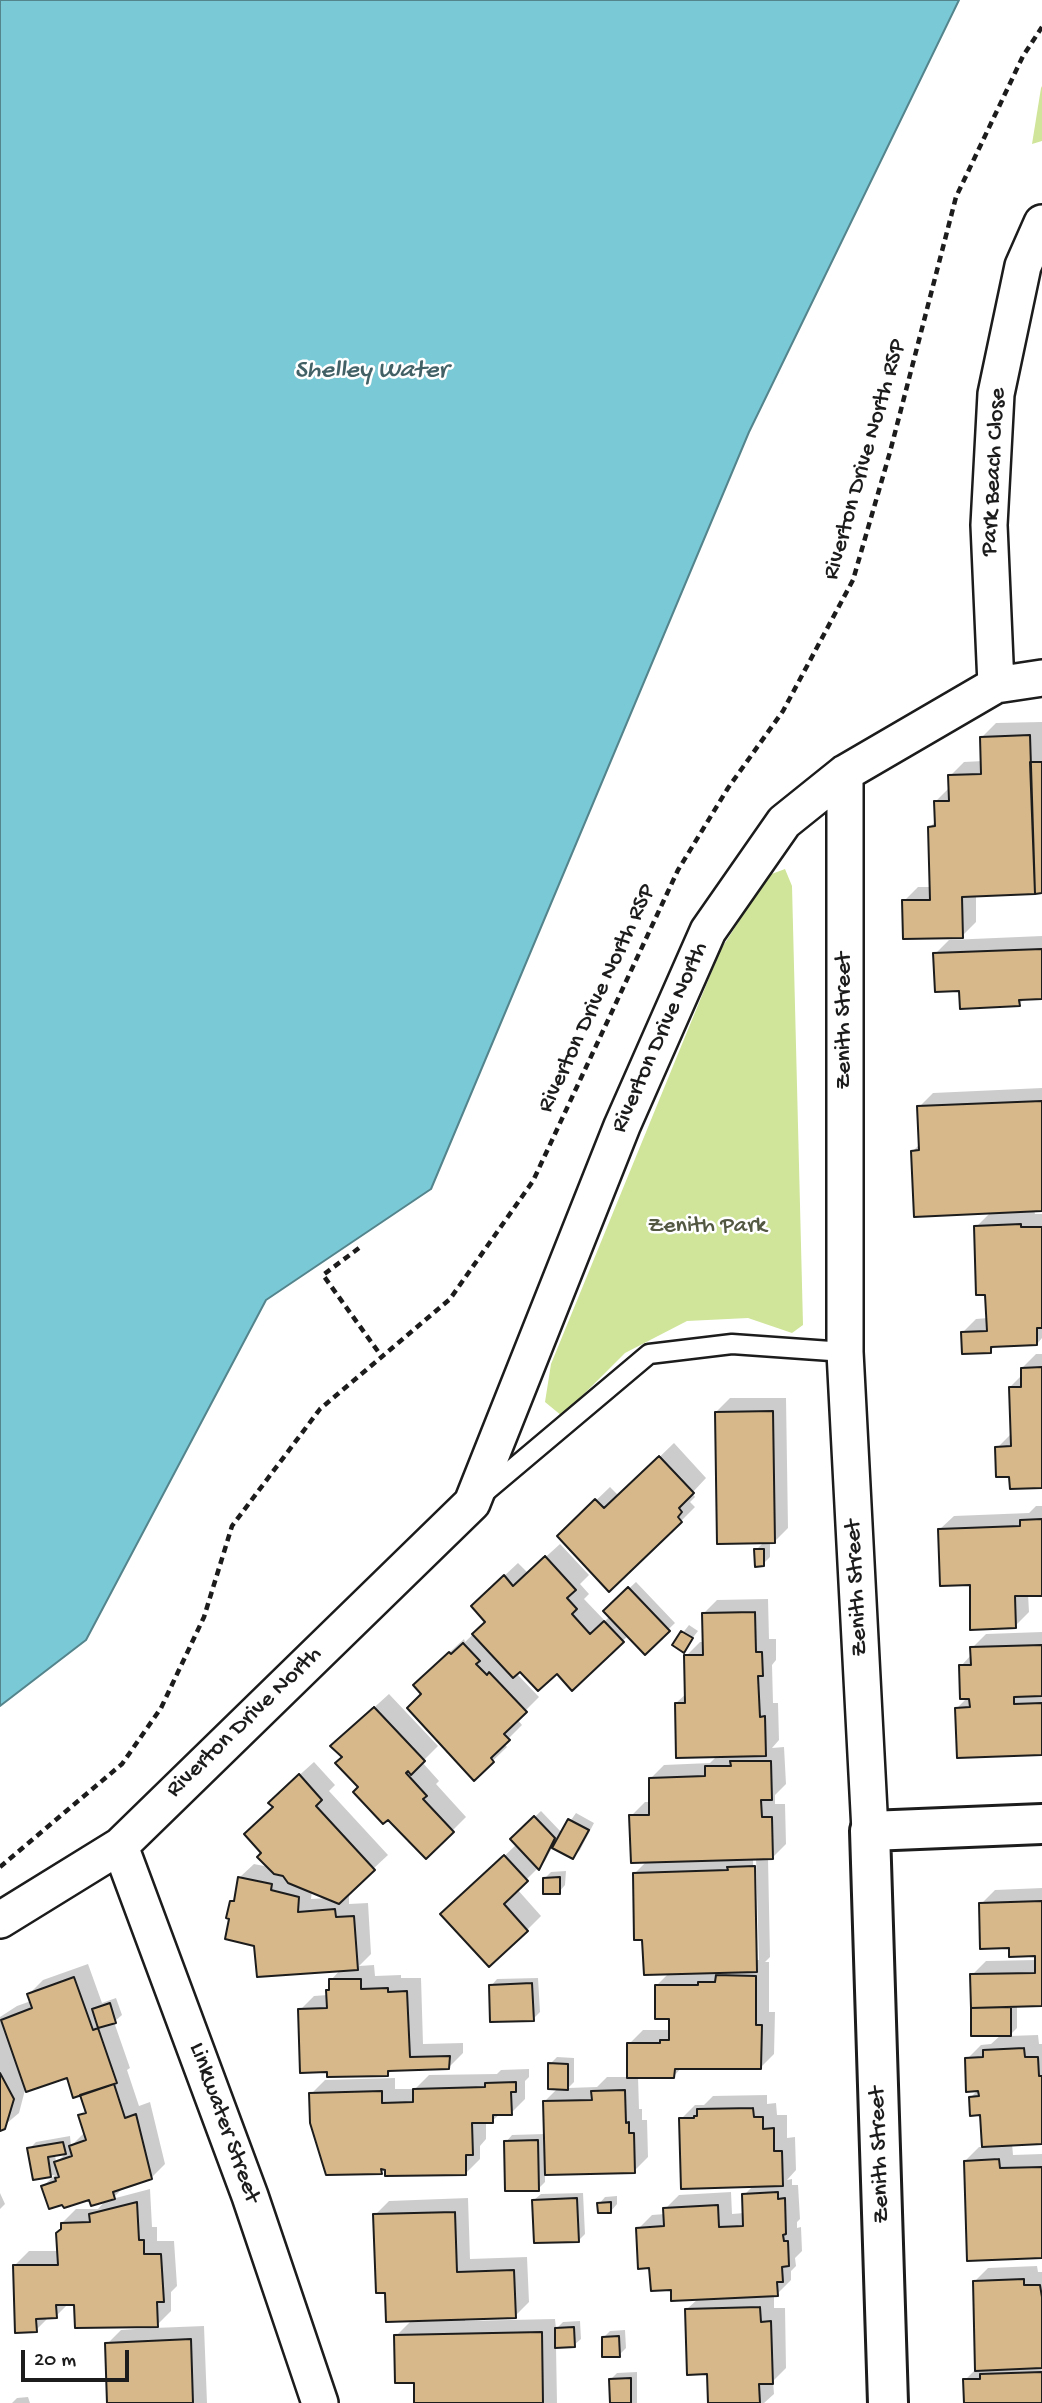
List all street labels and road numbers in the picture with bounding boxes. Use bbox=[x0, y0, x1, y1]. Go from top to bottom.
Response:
street label: Riverton Drive North RSP bbox=[818, 337, 914, 583]
street label: Park Beach Close bbox=[976, 387, 1014, 557]
street label: Riverton Drive North RSP bbox=[532, 880, 664, 1118]
street label: Riverton Drive North bbox=[606, 938, 716, 1138]
street label: Zenith Street bbox=[831, 953, 859, 1089]
street label: Zenith Street bbox=[840, 1519, 876, 1657]
street label: Riverton Drive North bbox=[161, 1641, 329, 1805]
street label: Linkwater Street bbox=[181, 2039, 265, 2207]
street label: Zenith Street bbox=[864, 2086, 898, 2224]

